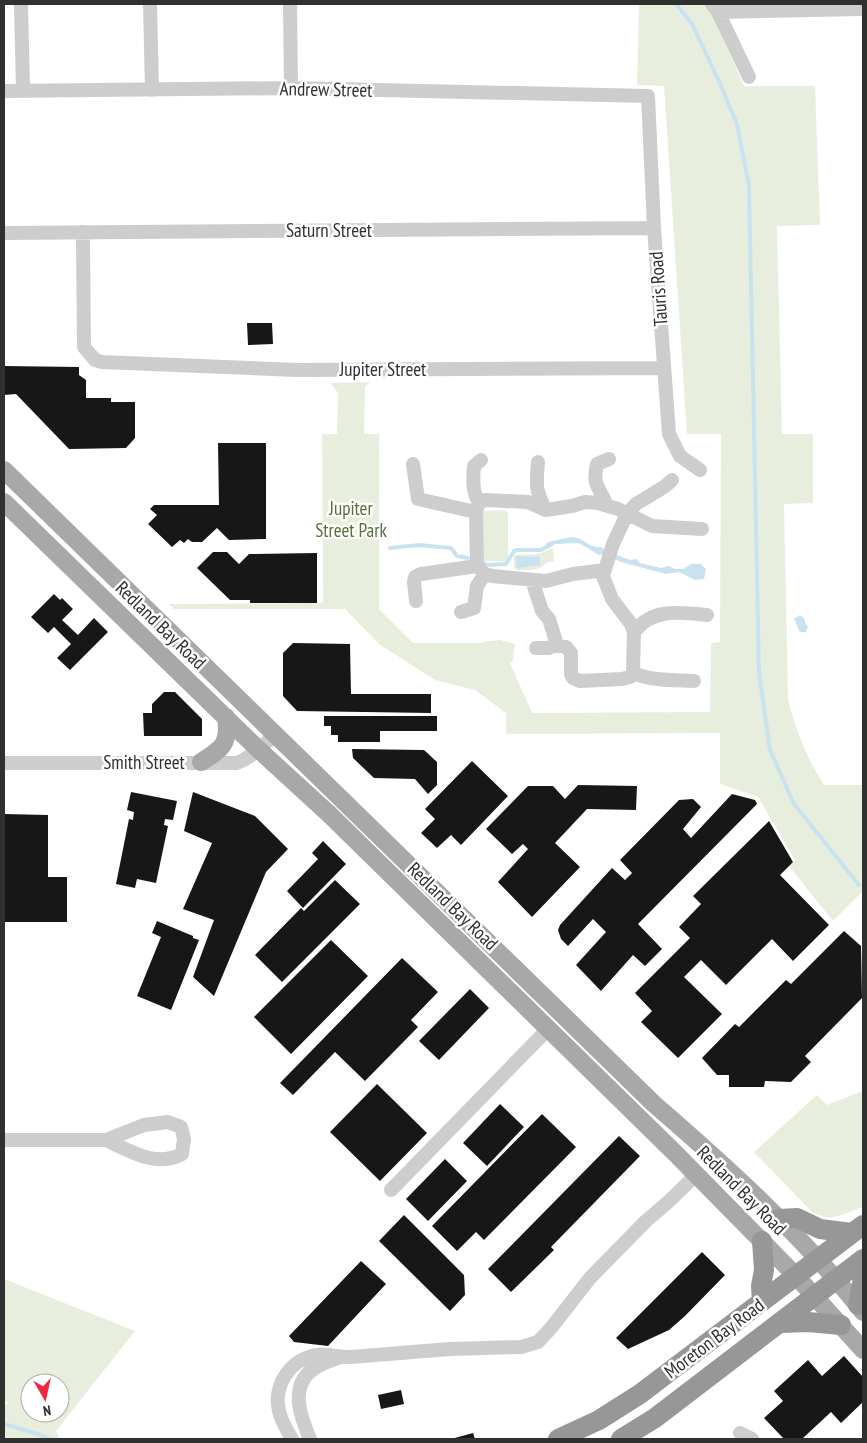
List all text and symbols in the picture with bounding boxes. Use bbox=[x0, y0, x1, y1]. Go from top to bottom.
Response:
street label: Andrew Street bbox=[279, 76, 373, 102]
street label: Saturn Street bbox=[286, 218, 373, 242]
street label: Tauris Road bbox=[643, 251, 673, 327]
street label: Jupiter Street bbox=[339, 357, 427, 381]
park label: Jupiter Street Park bbox=[315, 496, 387, 542]
street label: Redland Bay Road bbox=[111, 576, 211, 674]
street label: Smith Street bbox=[103, 750, 186, 774]
street label: Redland Bay Road bbox=[403, 857, 503, 955]
street label: Redland Bay Road bbox=[692, 1140, 792, 1240]
street label: Moreton Bay Road bbox=[659, 1293, 769, 1383]
north arrow bbox=[20, 1373, 70, 1423]
text: N bbox=[42, 1401, 52, 1420]

